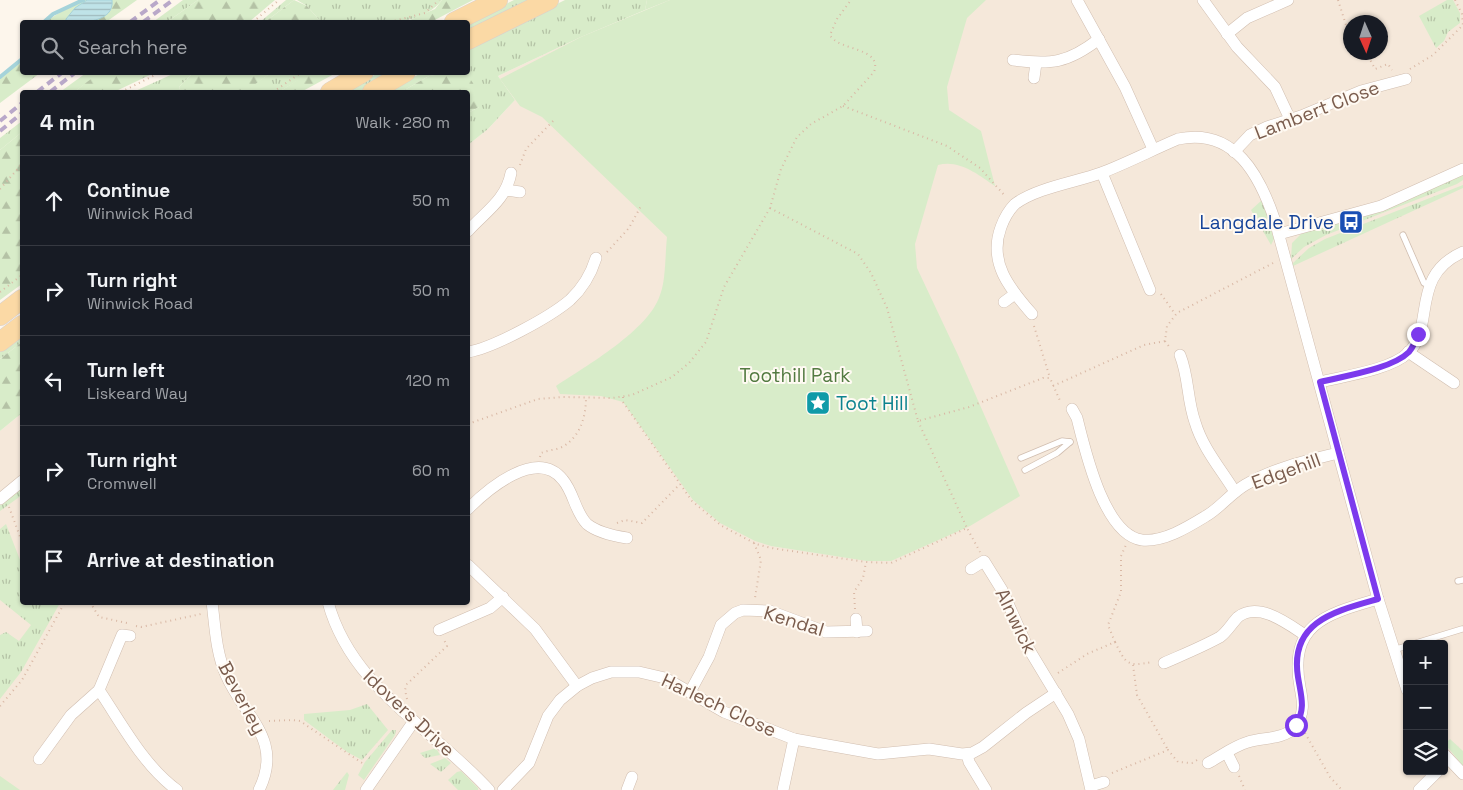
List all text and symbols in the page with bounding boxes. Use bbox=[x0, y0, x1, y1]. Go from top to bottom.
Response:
north arrow bbox=[1343, 15, 1388, 60]
search box bbox=[20, 20, 470, 75]
icon: search bbox=[38, 34, 66, 62]
text: Search here bbox=[78, 35, 188, 60]
street label: Lambert Close bbox=[1251, 75, 1383, 145]
text: 4 min bbox=[40, 109, 95, 136]
text: Walk · 280 m bbox=[355, 112, 450, 133]
text: Continue bbox=[87, 178, 170, 203]
icon: ahead bbox=[40, 187, 68, 215]
text: 50 m bbox=[412, 190, 450, 211]
text: Winwick Road bbox=[87, 203, 193, 224]
bus stop icon: Langdale Drive bbox=[1338, 209, 1364, 235]
place label: Langdale Drive bbox=[1199, 210, 1334, 235]
text: Turn right bbox=[87, 268, 177, 293]
icon: right bbox=[40, 277, 68, 305]
text: 50 m bbox=[412, 280, 450, 301]
text: Winwick Road bbox=[87, 293, 193, 314]
route end bbox=[1407, 323, 1430, 346]
text: Turn left bbox=[87, 358, 165, 383]
park label: Toothill Park bbox=[739, 363, 851, 388]
icon: left bbox=[40, 367, 68, 395]
text: 120 m bbox=[406, 370, 450, 391]
text: Liskeard Way bbox=[87, 383, 188, 404]
place icon: Toot Hill bbox=[805, 390, 831, 416]
place label: Toot Hill bbox=[836, 391, 908, 416]
street label: Edgehill bbox=[1248, 447, 1324, 495]
text: Turn right bbox=[87, 448, 177, 473]
icon: right bbox=[40, 457, 68, 485]
text: 60 m bbox=[412, 460, 450, 481]
text: Cromwell bbox=[87, 473, 157, 494]
icon: arrive bbox=[40, 547, 68, 575]
text: Arrive at destination bbox=[87, 548, 275, 573]
street label: Alnwick bbox=[990, 584, 1042, 658]
street label: Kendal bbox=[761, 600, 827, 642]
map controls bbox=[1403, 640, 1448, 775]
button: + bbox=[1403, 640, 1448, 685]
street label: Beverley bbox=[212, 657, 272, 739]
street label: Idovers Drive bbox=[358, 664, 460, 762]
street label: Harlech Close bbox=[657, 667, 781, 743]
button: − bbox=[1403, 685, 1448, 730]
route start bbox=[1285, 714, 1308, 737]
button: layers bbox=[1403, 730, 1448, 775]

